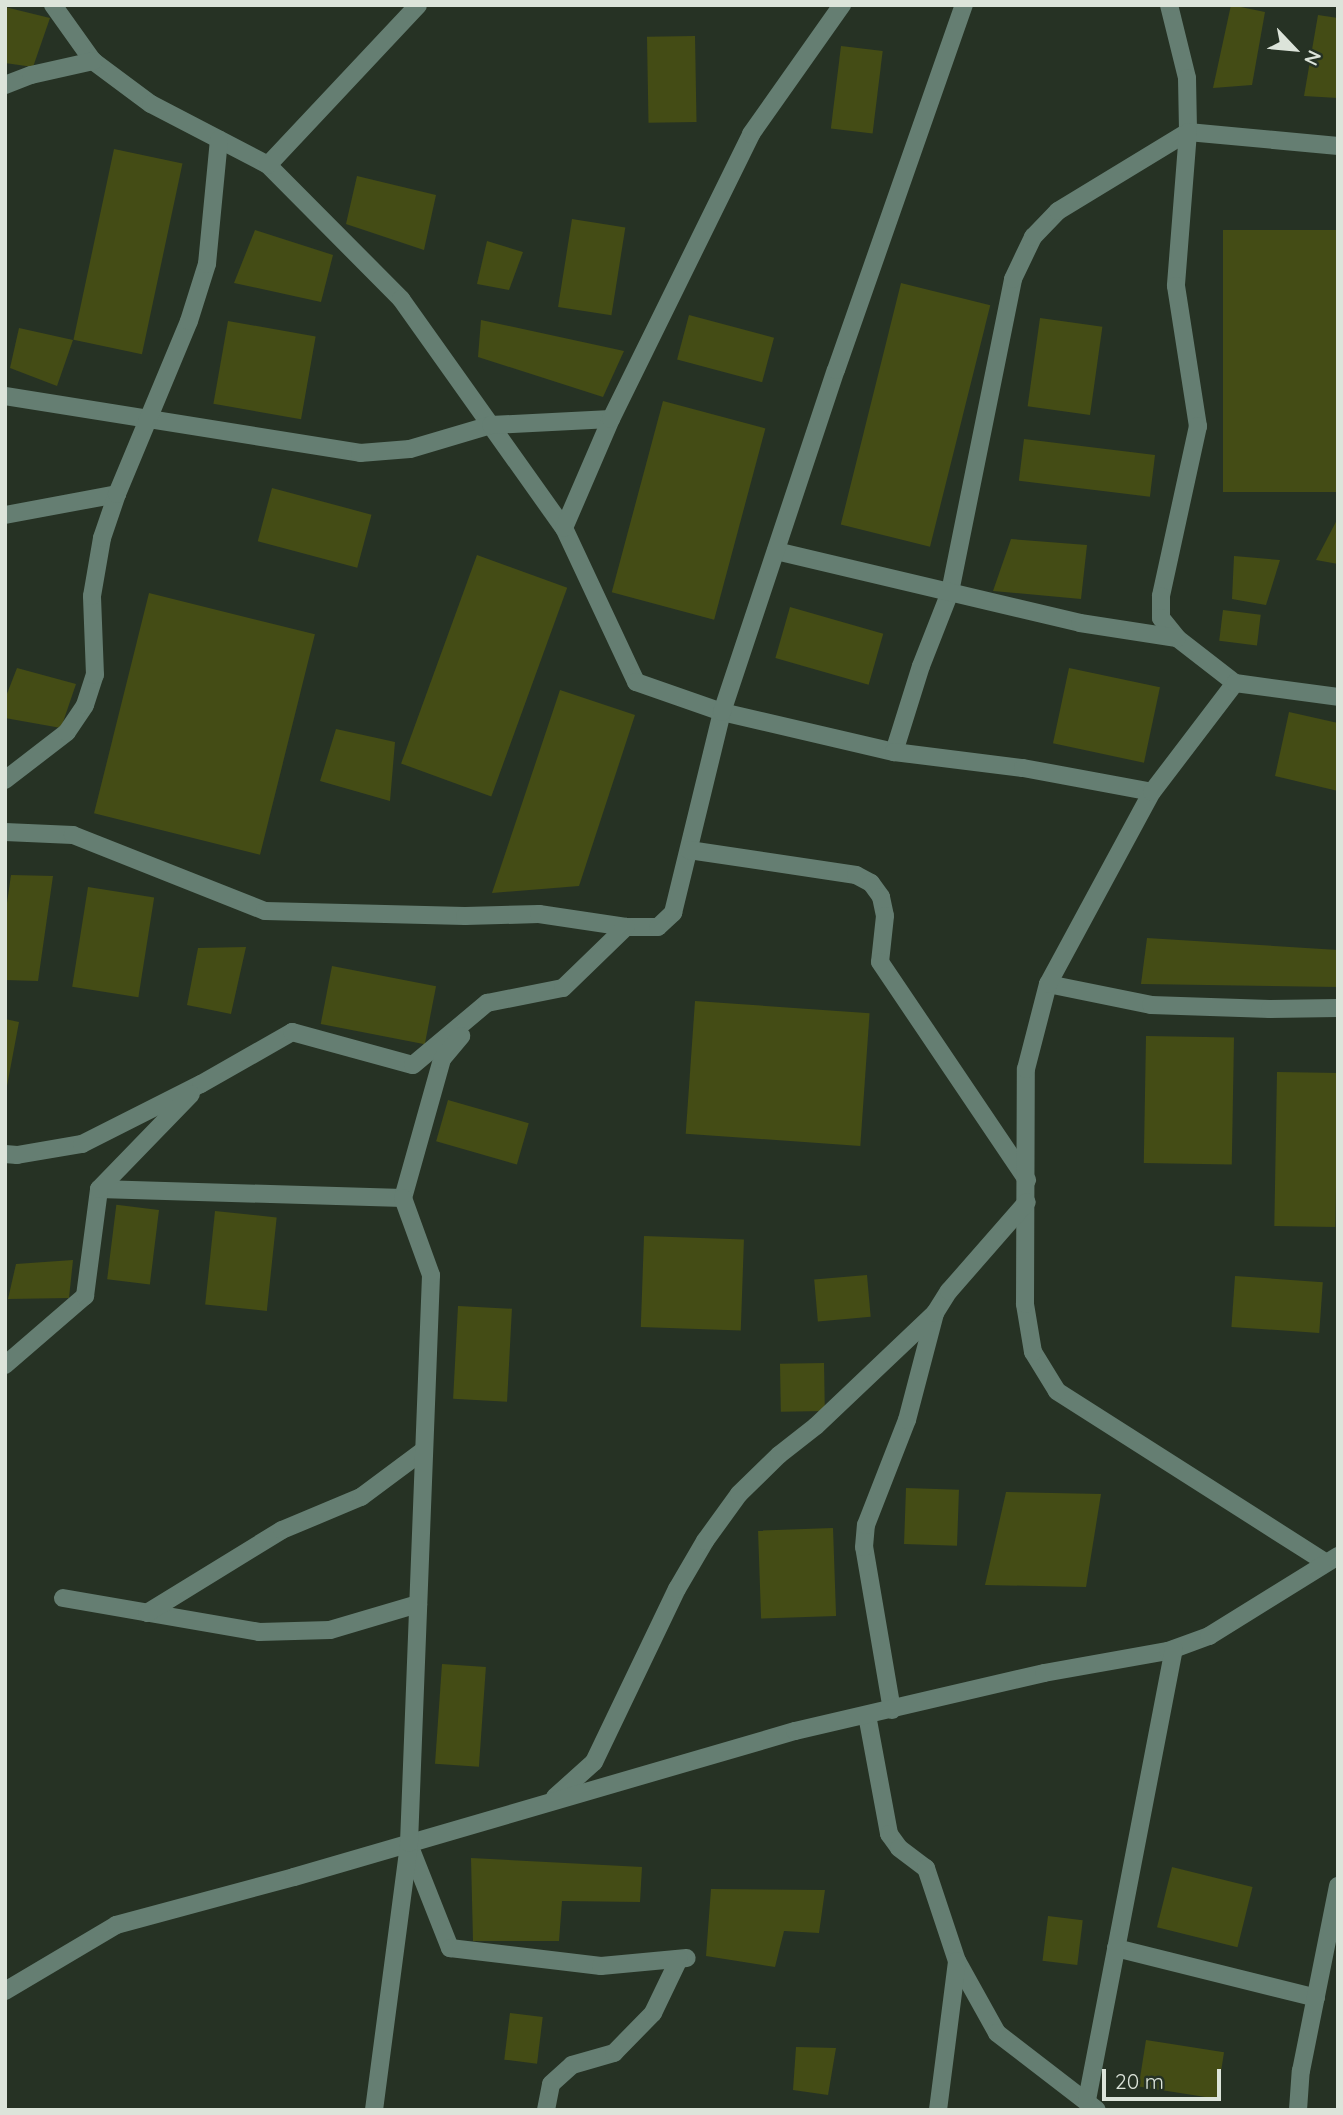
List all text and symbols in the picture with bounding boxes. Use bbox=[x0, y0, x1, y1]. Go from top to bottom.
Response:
north arrow bbox=[1259, 14, 1329, 84]
text: N bbox=[1299, 47, 1327, 70]
scale bar bbox=[1105, 2056, 1224, 2100]
text: 20 m bbox=[1115, 2068, 1164, 2094]

